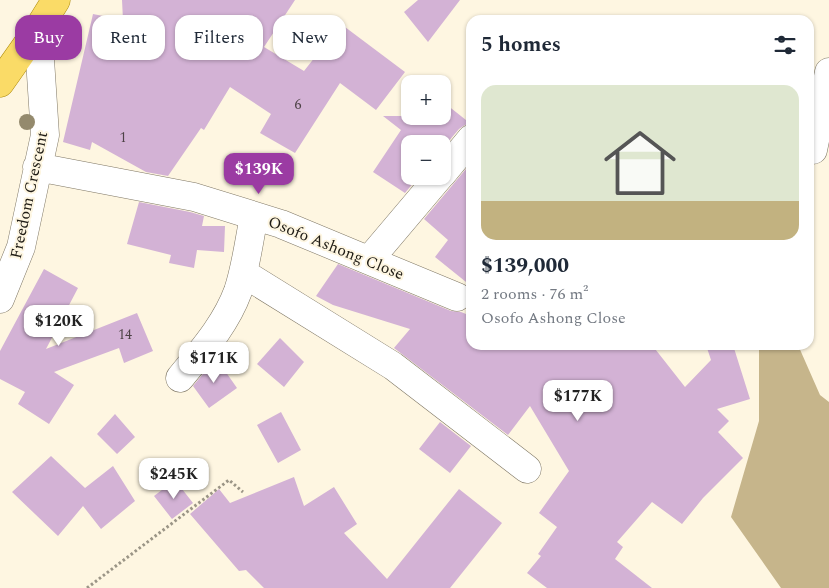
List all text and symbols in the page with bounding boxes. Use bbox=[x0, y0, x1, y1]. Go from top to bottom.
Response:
chip: Buy bbox=[15, 15, 82, 60]
chip: Rent bbox=[92, 15, 165, 60]
chip: Filters bbox=[175, 15, 263, 60]
chip: New bbox=[273, 15, 346, 60]
text: 5 homes bbox=[481, 29, 561, 61]
icon: filters bbox=[771, 31, 799, 59]
map controls bbox=[401, 75, 451, 185]
button: + bbox=[401, 75, 451, 125]
house number: 6 bbox=[295, 94, 302, 115]
icon: home bbox=[595, 118, 685, 208]
house number: 1 bbox=[120, 127, 127, 148]
street label: Freedom Crescent bbox=[4, 129, 54, 261]
button: − bbox=[401, 135, 451, 185]
pin: $139K bbox=[224, 152, 294, 195]
text: $139K bbox=[235, 157, 283, 181]
street label: Osofo Ashong Close bbox=[264, 210, 408, 286]
text: $139,000 bbox=[481, 250, 569, 282]
text: 2 rooms · 76 m² bbox=[481, 282, 588, 306]
pin: $120K bbox=[24, 304, 94, 347]
text: Osofo Ashong Close bbox=[481, 306, 626, 330]
text: $120K bbox=[35, 309, 83, 333]
house number: 14 bbox=[118, 324, 132, 345]
pin: $171K bbox=[179, 342, 249, 384]
text: $171K bbox=[190, 346, 238, 370]
pin: $177K bbox=[543, 380, 613, 422]
text: $177K bbox=[554, 384, 602, 408]
pin: $245K bbox=[139, 458, 209, 500]
text: $245K bbox=[150, 462, 198, 486]

